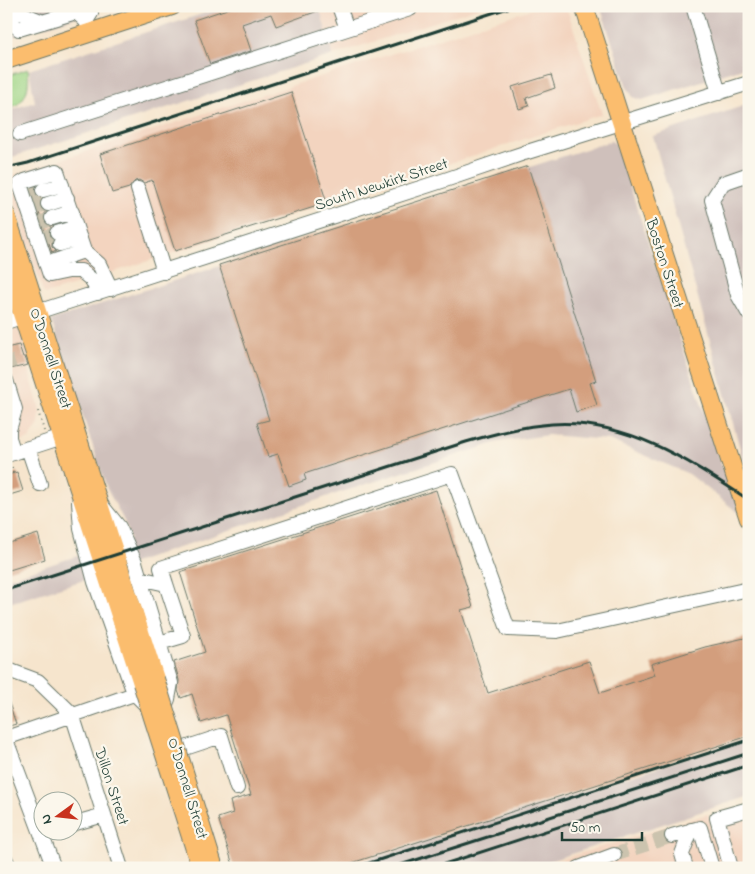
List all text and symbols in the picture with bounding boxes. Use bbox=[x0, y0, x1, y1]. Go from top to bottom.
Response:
street label: South Newkirk Street bbox=[312, 152, 452, 218]
street label: Boston Street bbox=[638, 215, 690, 312]
street label: O'Donnell Street bbox=[22, 305, 78, 413]
street label: O'Donnell Street bbox=[160, 735, 214, 843]
street label: Dillon Street bbox=[87, 744, 135, 829]
north arrow bbox=[32, 792, 82, 842]
scale bar bbox=[562, 809, 642, 841]
text: N bbox=[36, 812, 58, 826]
text: 50 m bbox=[570, 817, 601, 839]

